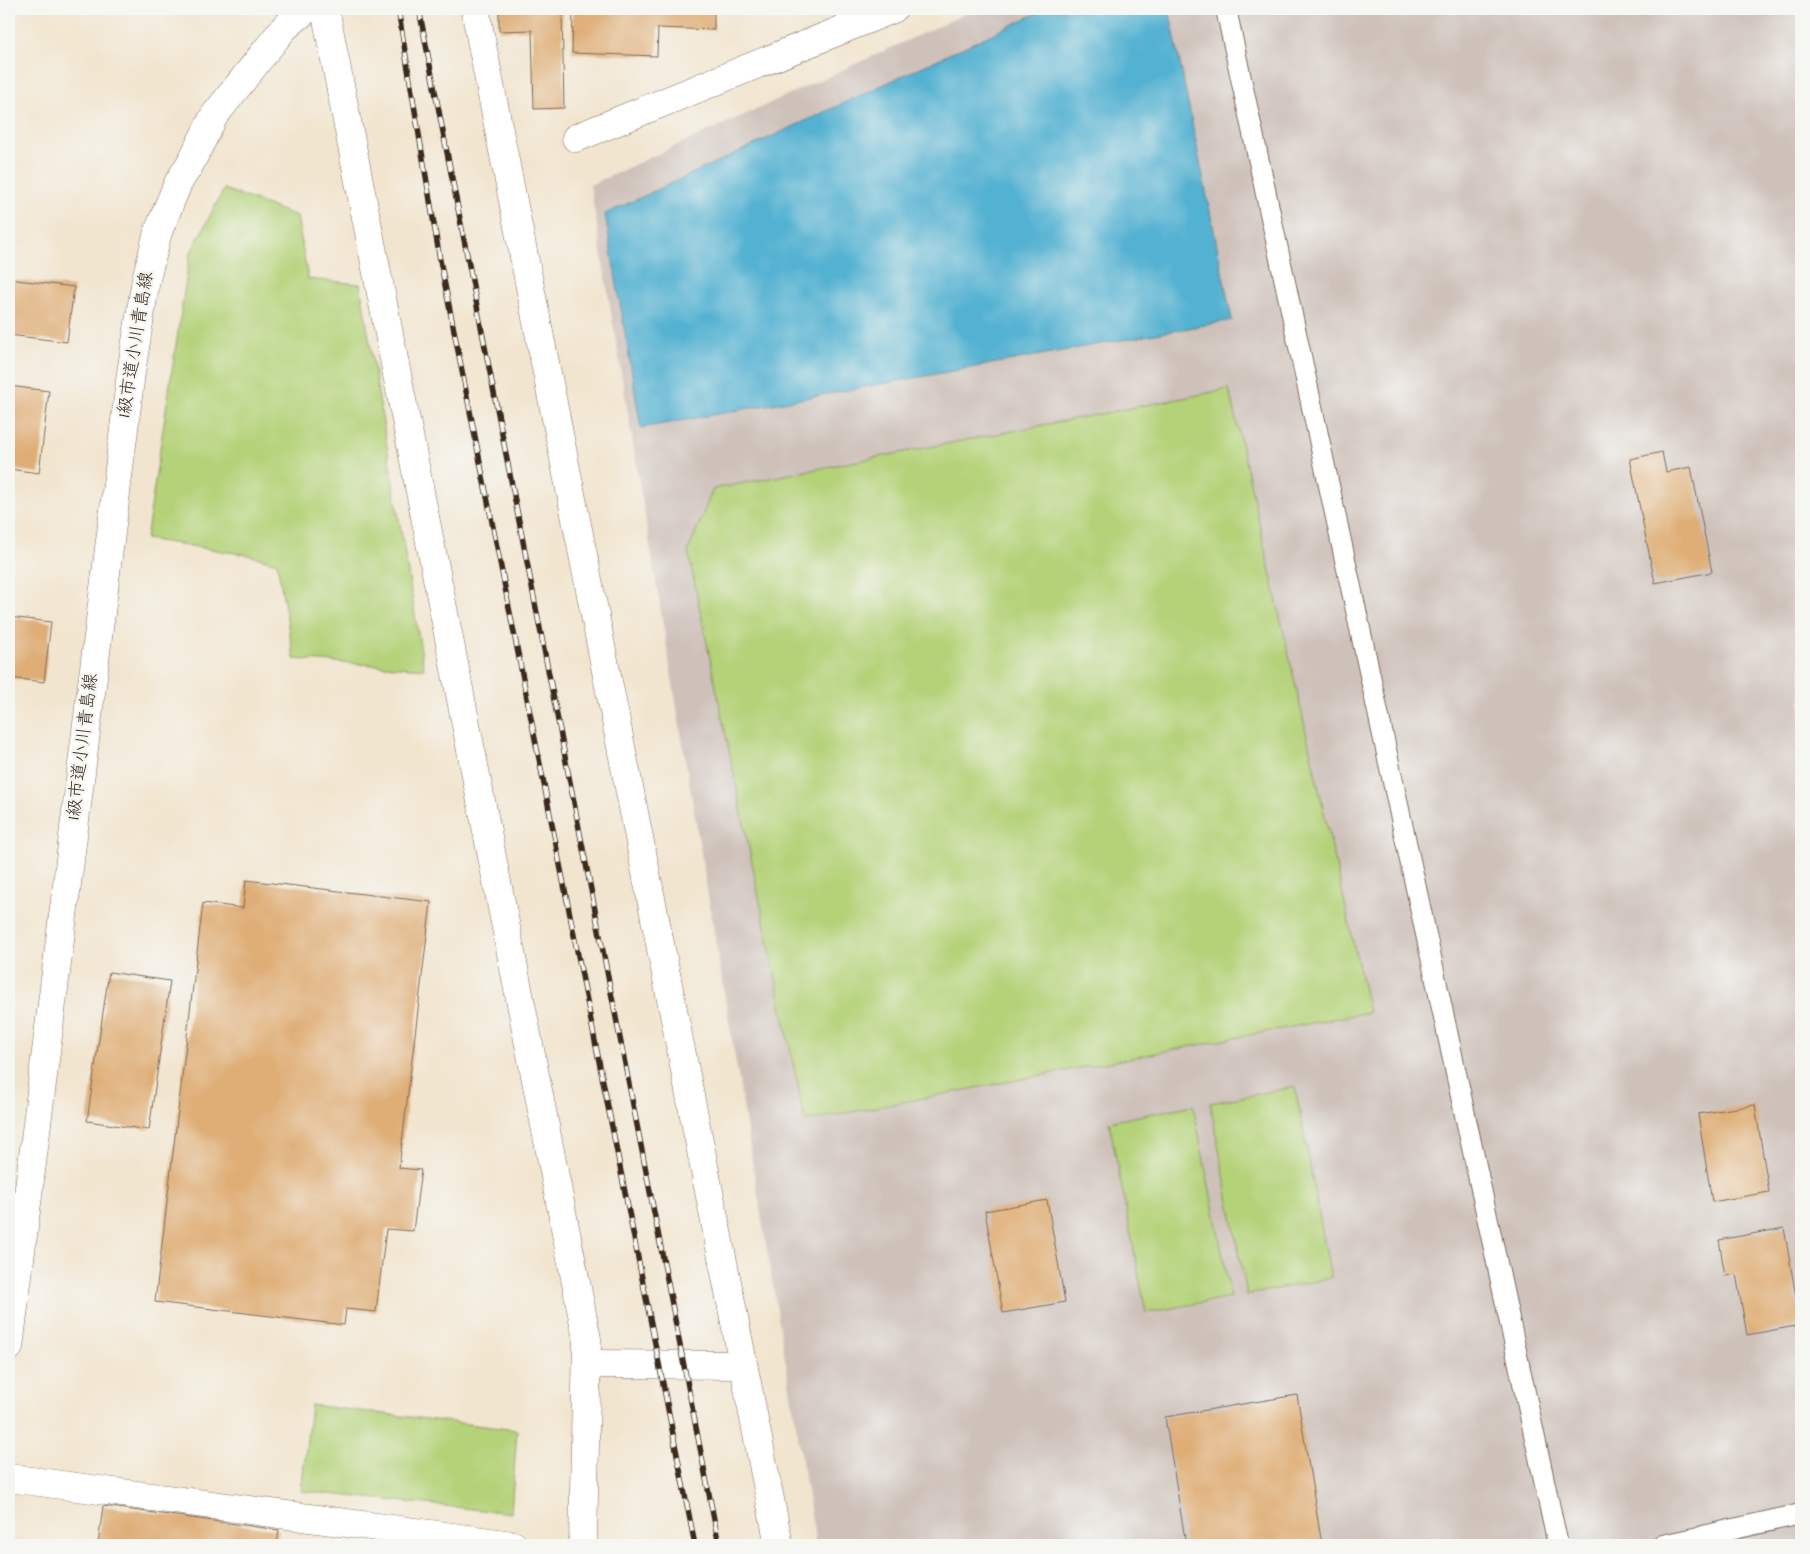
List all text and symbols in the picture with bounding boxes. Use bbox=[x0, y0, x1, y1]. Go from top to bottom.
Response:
street label: 1級市道小川青島線 bbox=[113, 270, 161, 420]
street label: 1級市道小川青島線 bbox=[63, 672, 105, 822]

